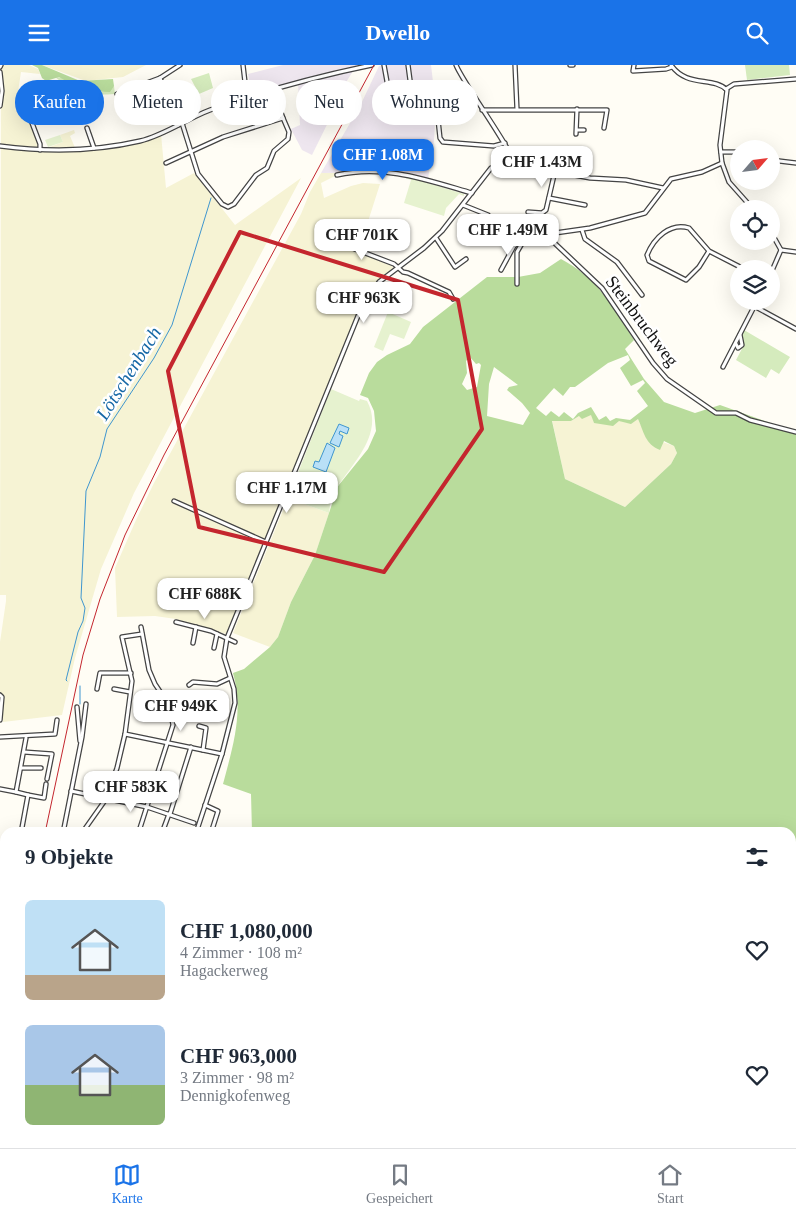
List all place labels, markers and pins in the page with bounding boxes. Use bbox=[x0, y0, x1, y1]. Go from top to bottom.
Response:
pin: CHF 1.08M bbox=[326, 139, 440, 181]
pin: CHF 1.43M bbox=[485, 145, 599, 188]
pin: CHF 1.49M bbox=[451, 213, 565, 256]
pin: CHF 701K bbox=[310, 219, 414, 261]
pin: CHF 963K bbox=[312, 281, 416, 324]
pin: CHF 1.17M bbox=[230, 471, 344, 514]
pin: CHF 688K bbox=[153, 577, 257, 620]
pin: CHF 949K bbox=[129, 689, 233, 732]
pin: CHF 583K bbox=[79, 771, 183, 813]

